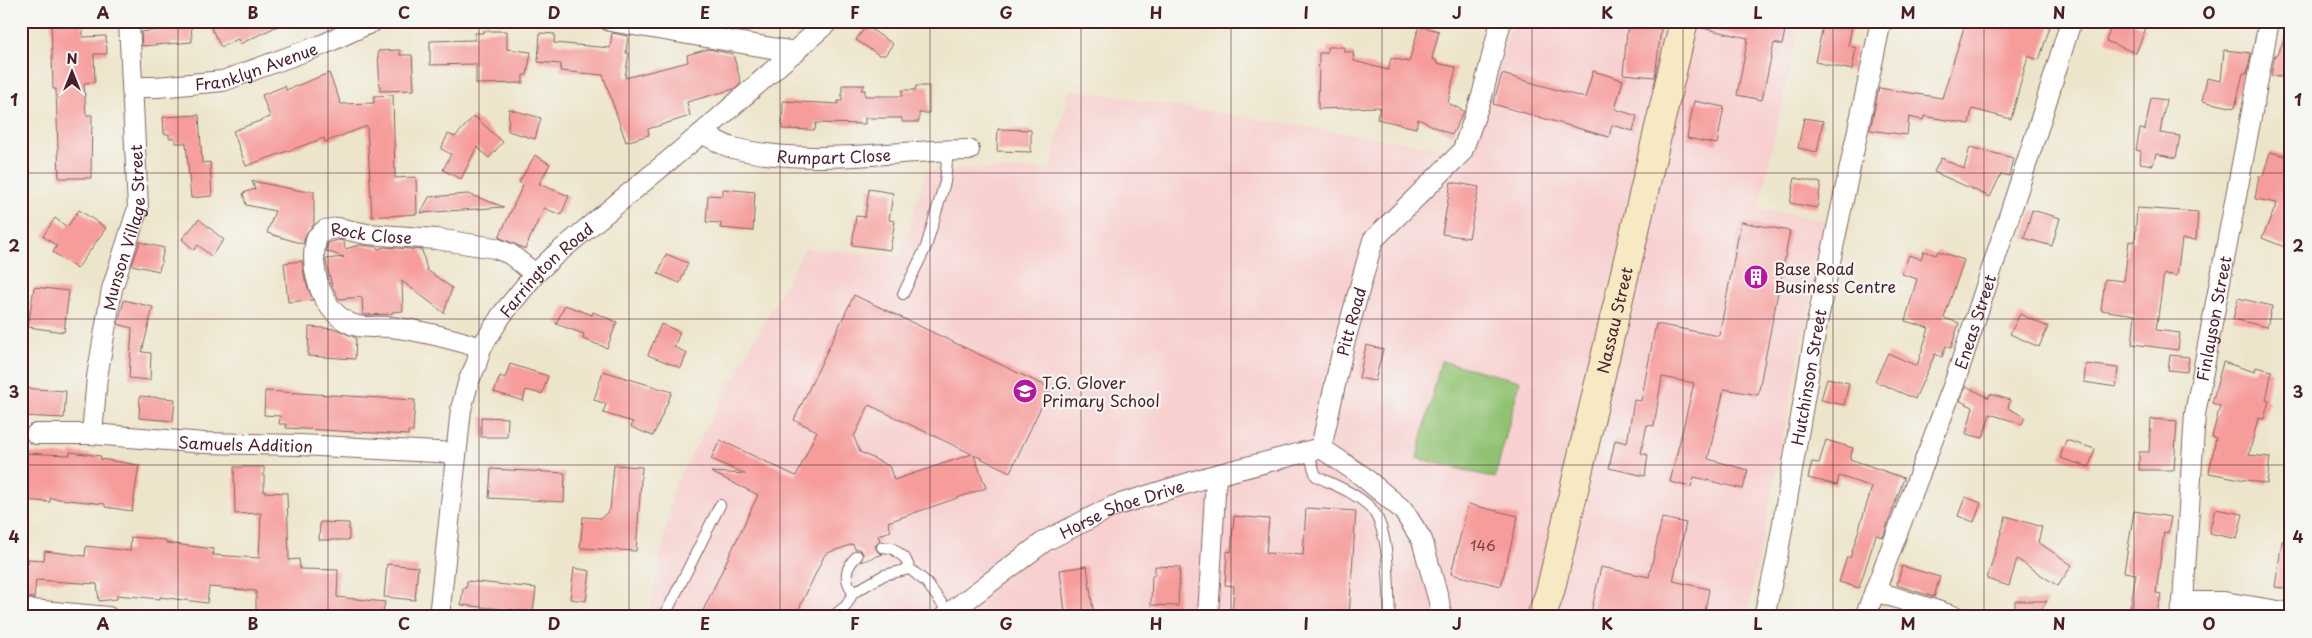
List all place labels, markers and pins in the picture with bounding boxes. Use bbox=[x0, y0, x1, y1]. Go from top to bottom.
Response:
place label: Base Road Business Centre bbox=[1774, 256, 1896, 298]
building icon: Base Road Business Centre bbox=[1743, 264, 1769, 290]
place label: T.G. Glover Primary School bbox=[1042, 370, 1160, 412]
school or university icon: T.G. Glover Primary School bbox=[1012, 378, 1038, 404]

